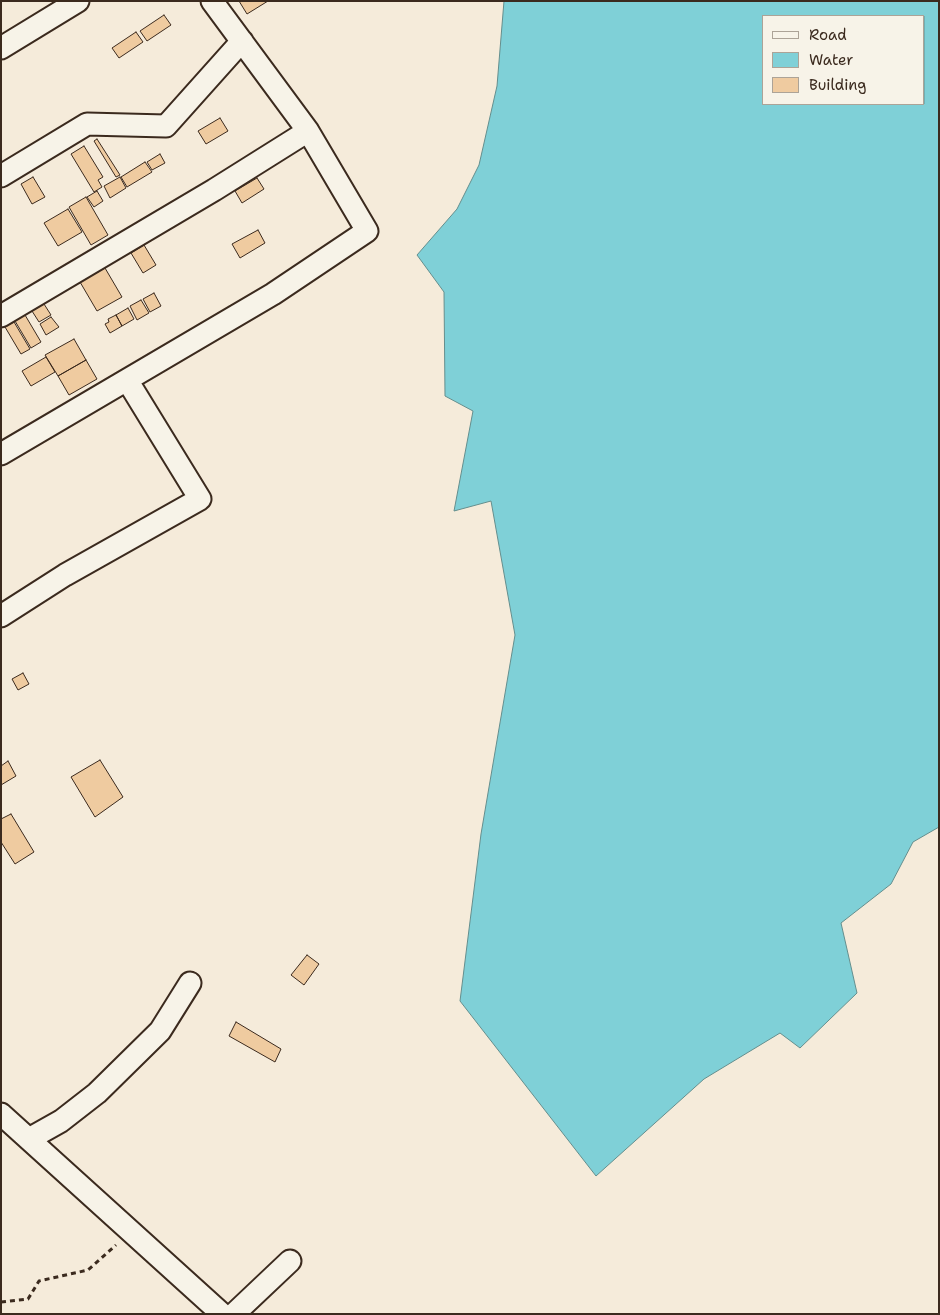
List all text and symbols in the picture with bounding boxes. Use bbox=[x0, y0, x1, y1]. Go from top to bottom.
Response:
legend bbox=[762, 15, 925, 105]
text: Road bbox=[809, 25, 847, 45]
text: Water bbox=[809, 50, 853, 70]
text: Building bbox=[809, 75, 866, 95]

